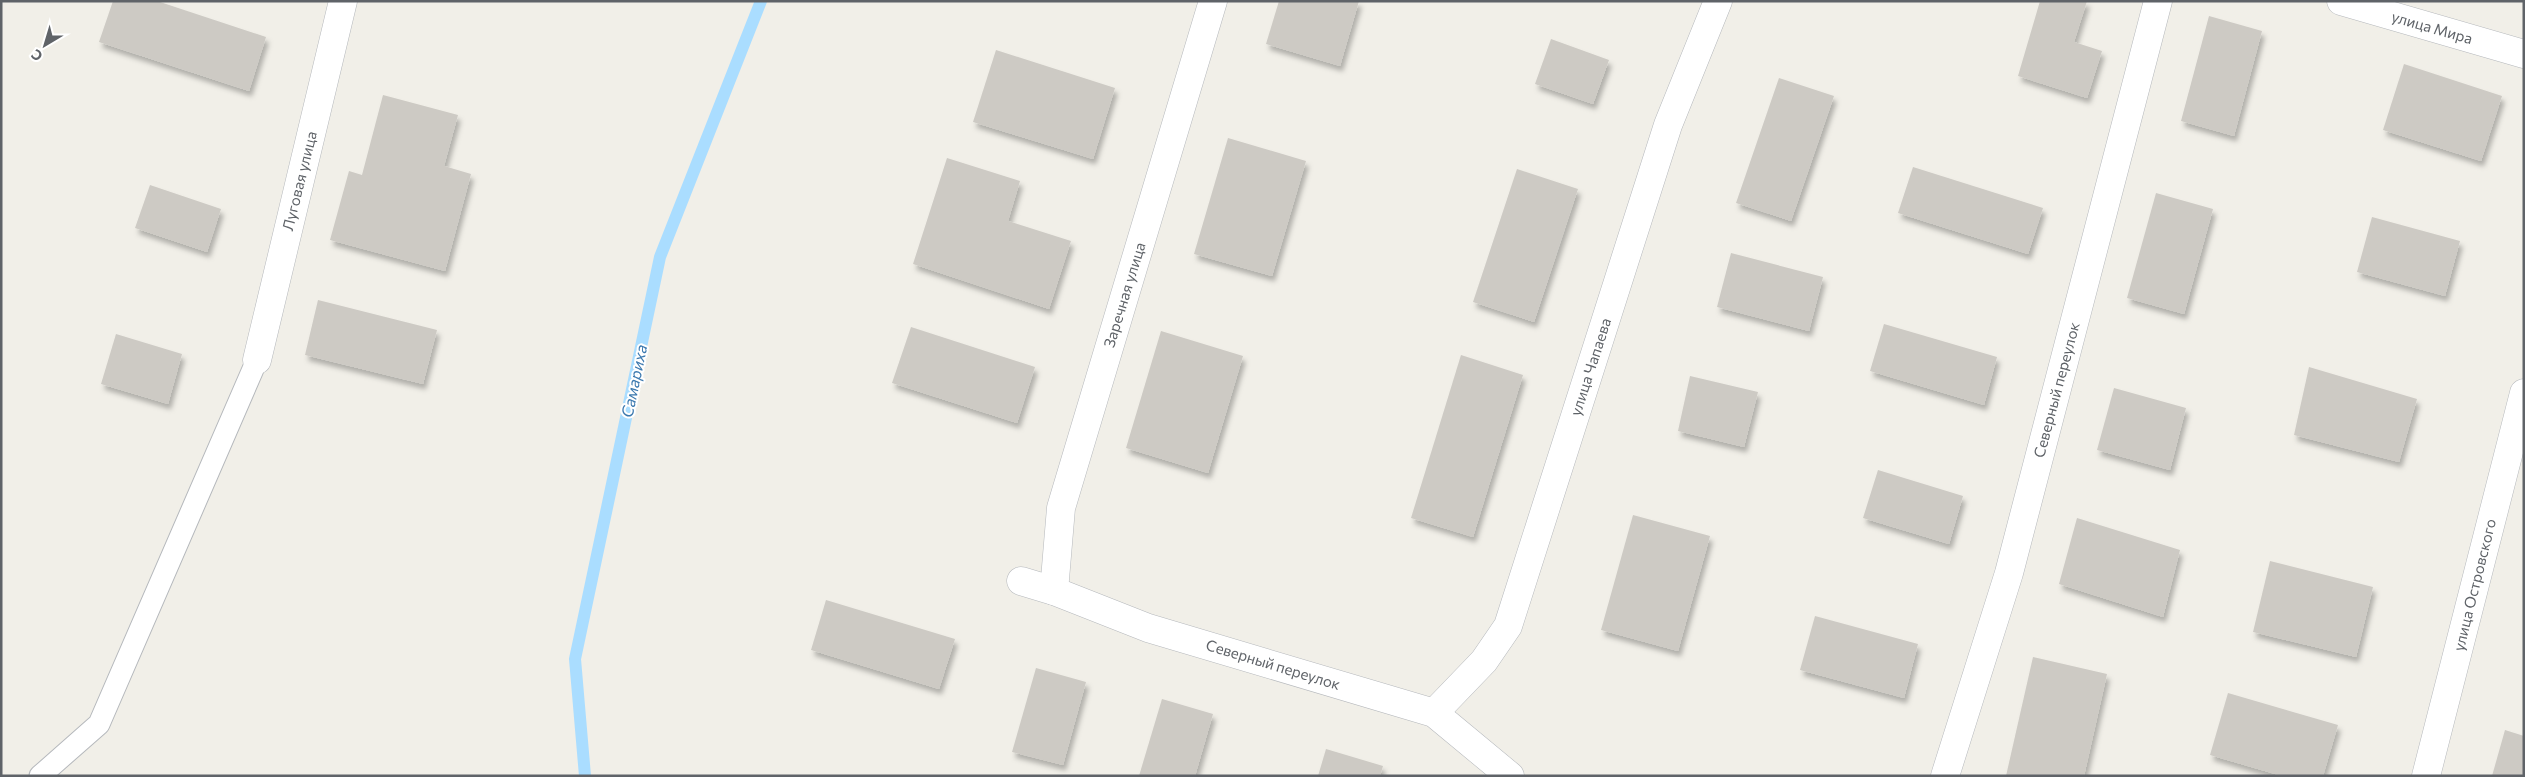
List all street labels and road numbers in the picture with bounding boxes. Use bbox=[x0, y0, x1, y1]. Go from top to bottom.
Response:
street label: улица Мира bbox=[2390, 7, 2475, 47]
street label: Луговая улица bbox=[278, 129, 320, 232]
street label: Заречная улица bbox=[1099, 240, 1149, 350]
street label: улица Чапаева bbox=[1566, 316, 1614, 418]
street label: Северный переулок bbox=[2029, 320, 2083, 459]
street label: улица Островского bbox=[2449, 517, 2499, 653]
street label: Северный переулок bbox=[1204, 635, 1343, 693]

